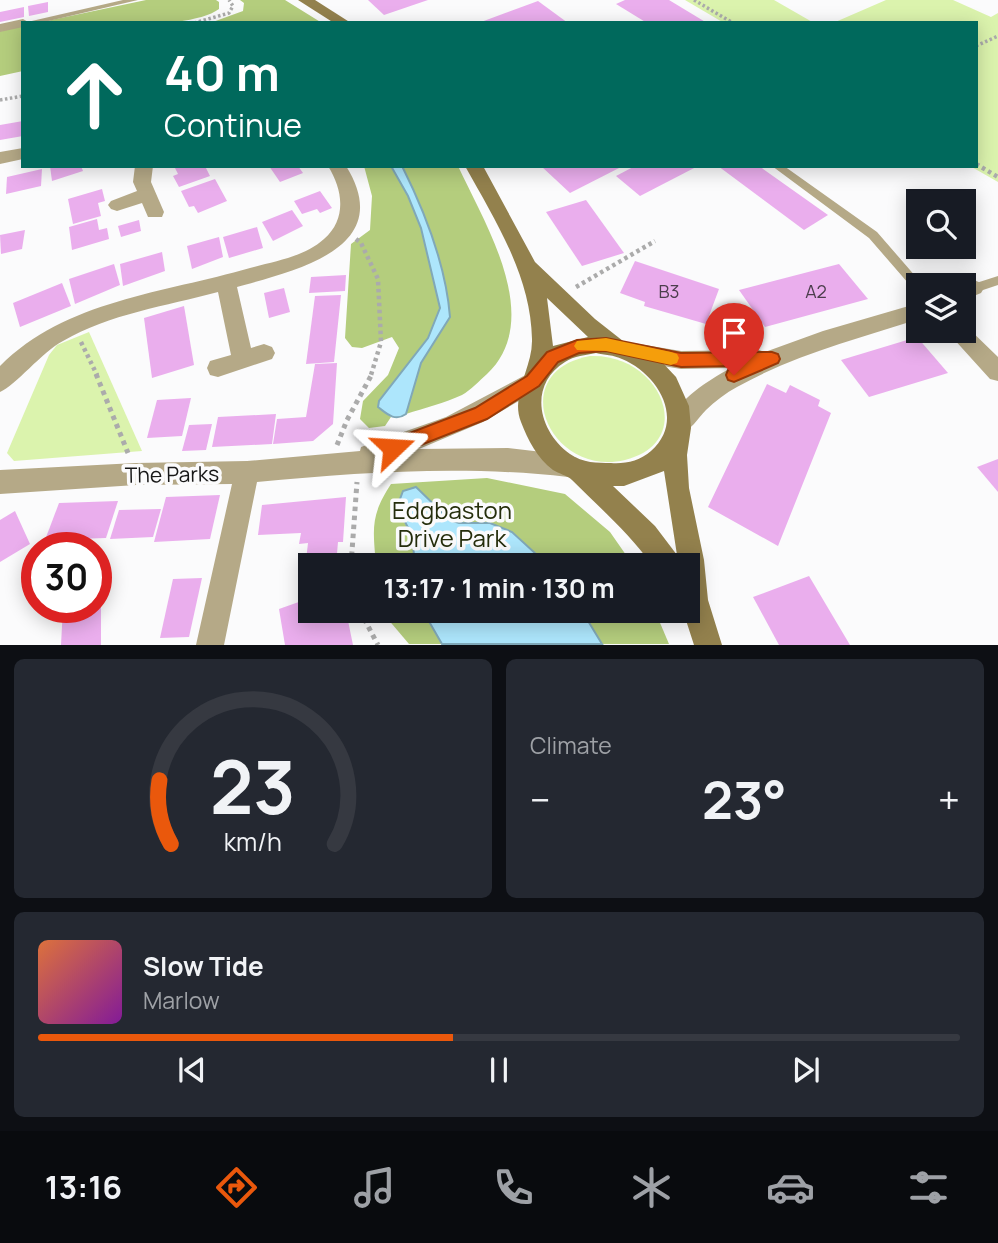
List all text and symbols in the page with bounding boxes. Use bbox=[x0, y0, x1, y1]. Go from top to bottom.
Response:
text: 40 m bbox=[164, 39, 280, 106]
icon: ahead bbox=[49, 49, 140, 140]
text: Continue bbox=[164, 103, 302, 147]
map controls bbox=[906, 189, 976, 343]
button: search bbox=[906, 189, 976, 259]
button: layers bbox=[906, 273, 976, 343]
house number: B3 bbox=[659, 279, 680, 303]
house number: A2 bbox=[805, 279, 827, 303]
pin bbox=[704, 303, 764, 375]
icon: arrive bbox=[715, 314, 753, 352]
position arrow bbox=[356, 411, 430, 485]
street label: The Parks bbox=[125, 459, 219, 489]
park label: Edgbaston Drive Park bbox=[392, 493, 512, 554]
speed limit sign: 30 bbox=[21, 532, 112, 623]
text: 13:17 · 1 min · 130 m bbox=[383, 570, 615, 606]
text: Climate bbox=[530, 729, 612, 761]
text: 23 bbox=[210, 737, 296, 837]
text: 23° bbox=[702, 764, 787, 835]
text: − bbox=[530, 773, 551, 825]
text: + bbox=[938, 773, 960, 825]
text: km/h bbox=[224, 824, 282, 859]
text: Slow Tide bbox=[143, 948, 264, 984]
text: Marlow bbox=[143, 984, 220, 1016]
icon: previous bbox=[173, 1051, 211, 1089]
icon: pause bbox=[480, 1051, 518, 1089]
icon: next bbox=[787, 1051, 825, 1089]
icon: directions bbox=[212, 1163, 261, 1212]
icon: music bbox=[350, 1163, 399, 1212]
icon: phone bbox=[489, 1163, 538, 1212]
icon: climate bbox=[627, 1163, 676, 1212]
icon: car bbox=[766, 1163, 815, 1212]
icon: filters bbox=[904, 1163, 953, 1212]
text: 13:16 bbox=[45, 1165, 122, 1209]

